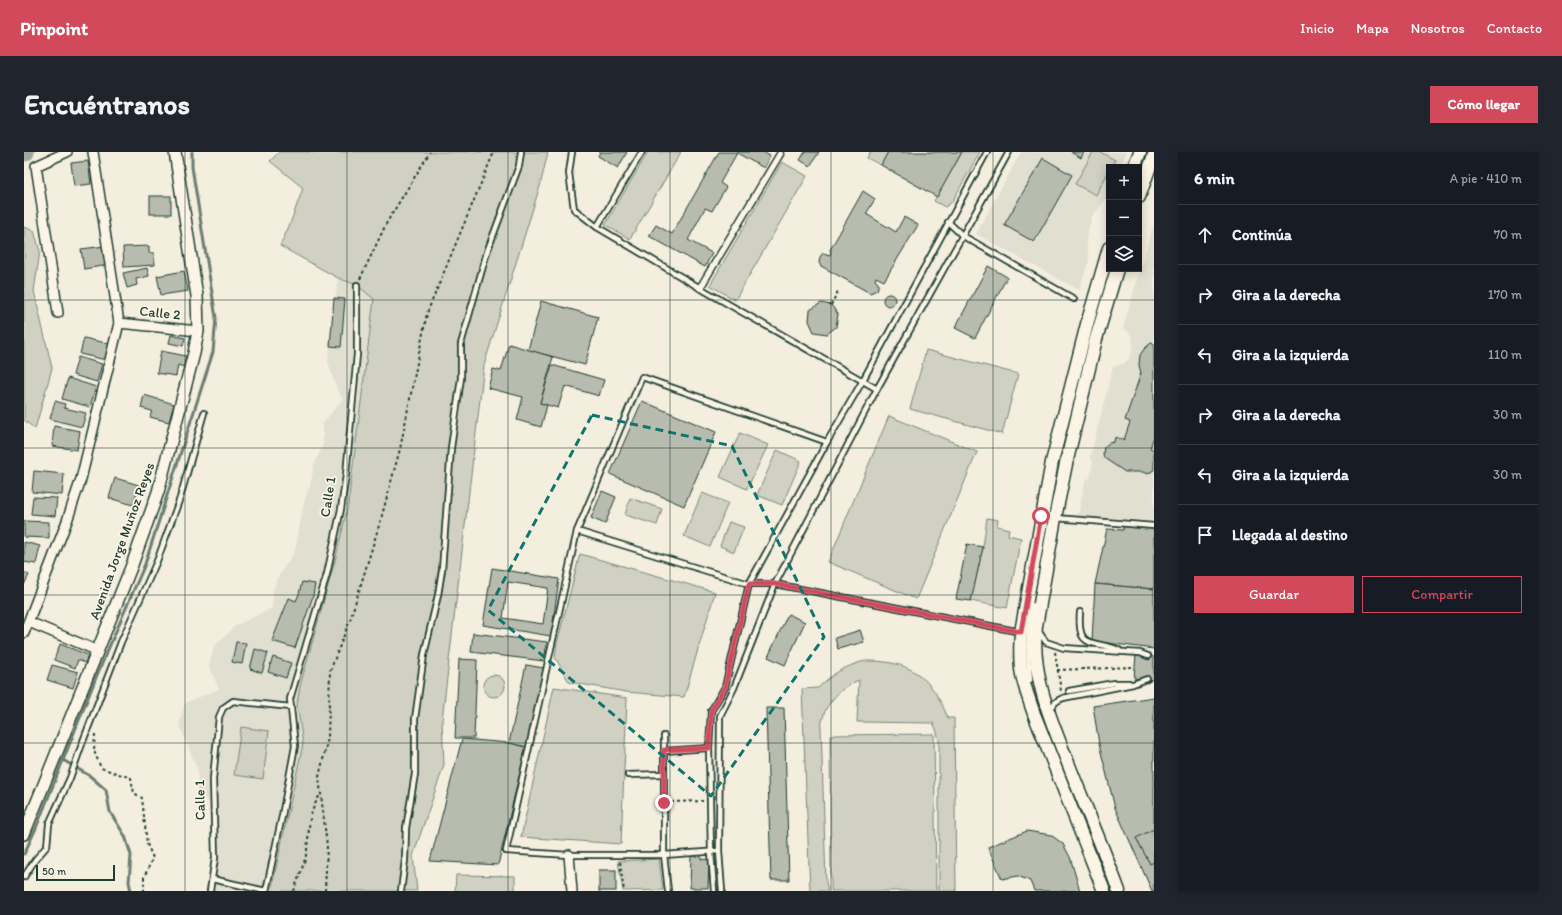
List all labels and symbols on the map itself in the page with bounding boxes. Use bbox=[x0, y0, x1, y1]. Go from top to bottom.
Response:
street label: Calle 2 bbox=[139, 302, 182, 324]
street label: Avenida Jorge Muñoz Reyes bbox=[86, 460, 158, 622]
street label: Calle 1 bbox=[316, 475, 340, 518]
route start bbox=[1032, 507, 1050, 525]
street label: Calle 1 bbox=[191, 779, 209, 820]
route end bbox=[655, 794, 673, 812]
scale bar bbox=[36, 863, 115, 882]

